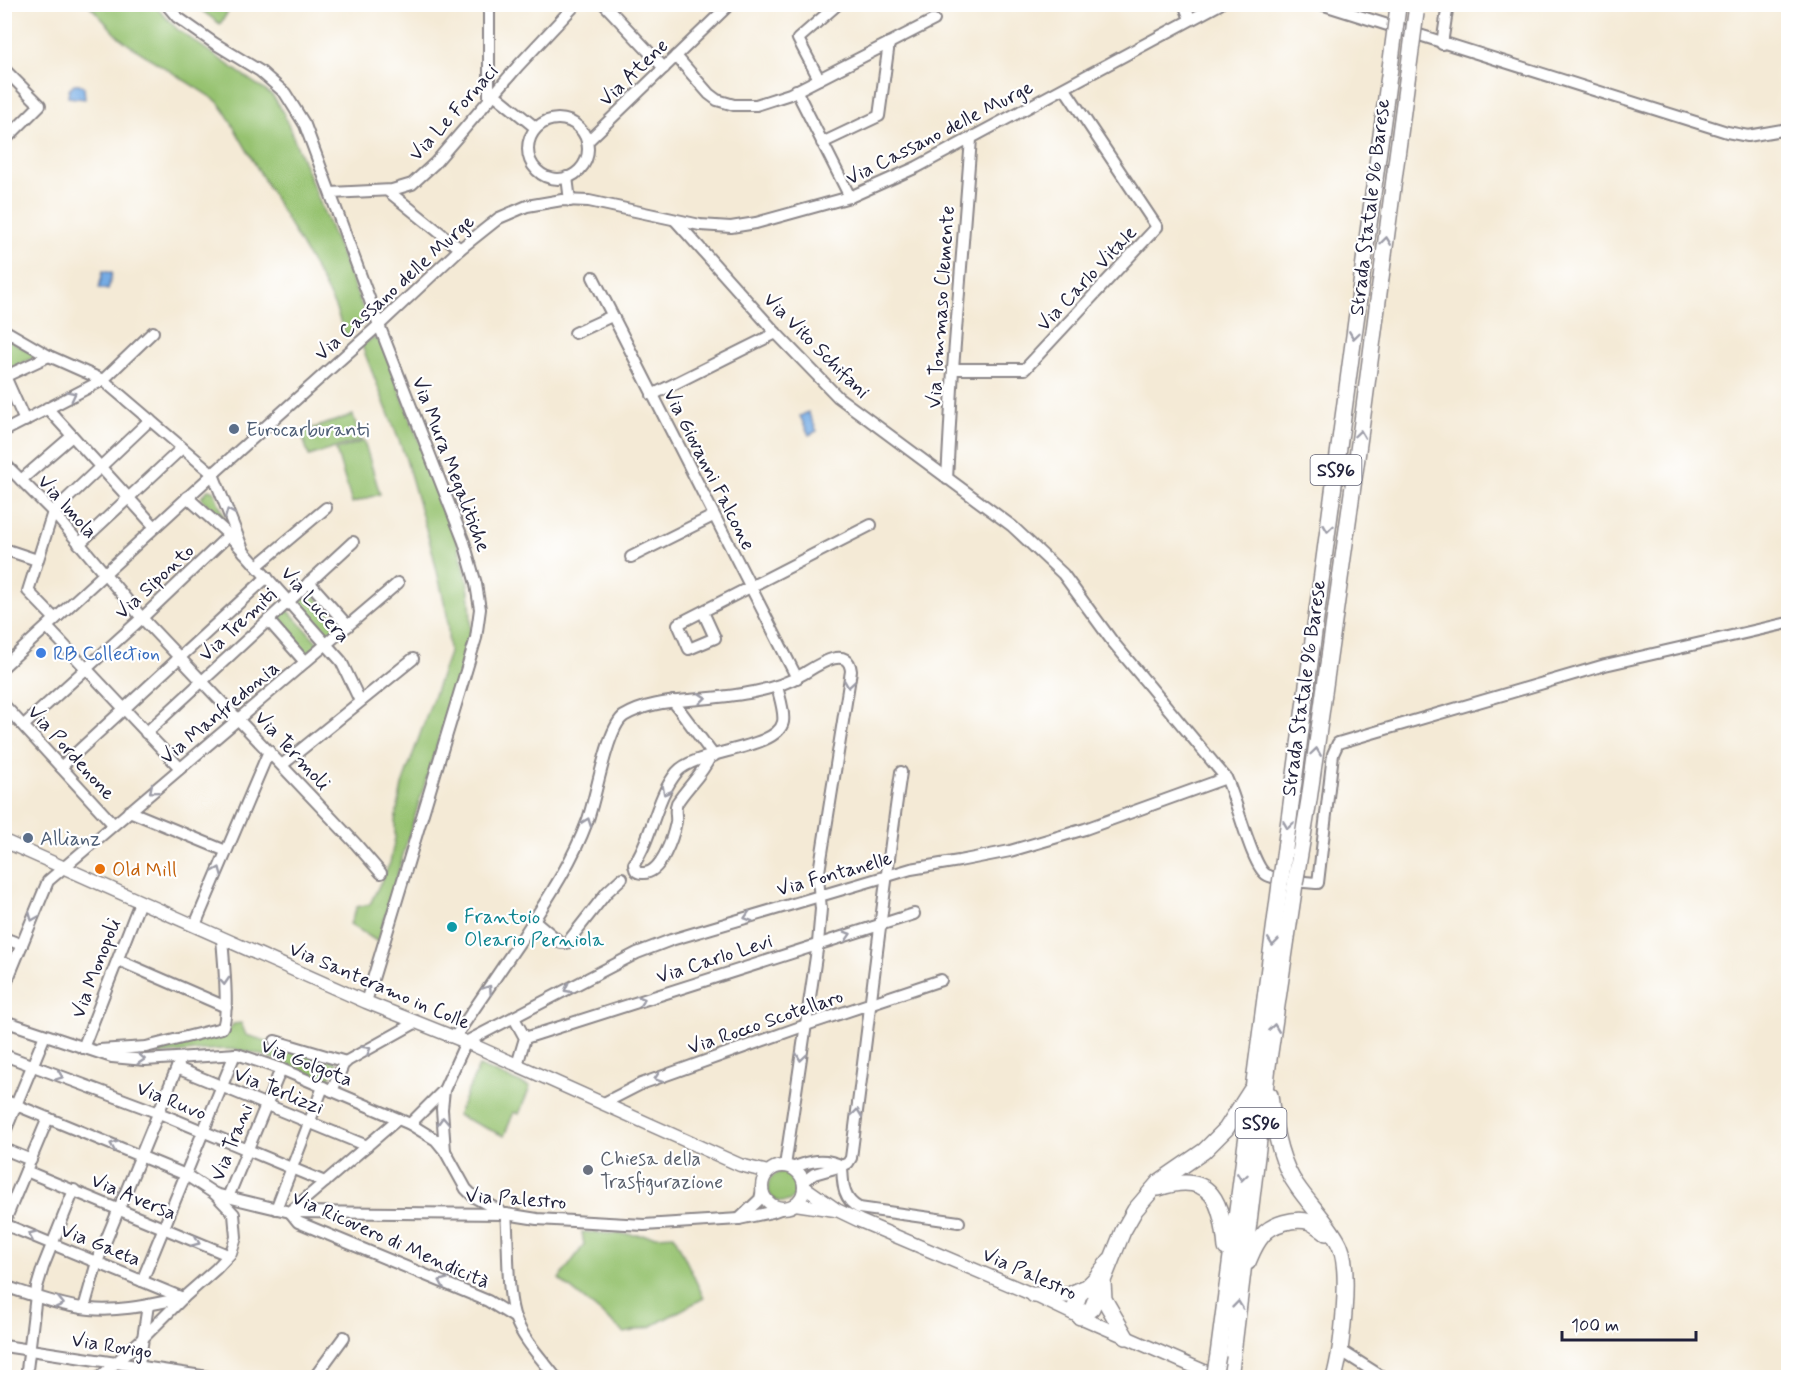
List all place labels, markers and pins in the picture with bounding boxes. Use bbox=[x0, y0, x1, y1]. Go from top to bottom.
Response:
place label: Eurocarburanti bbox=[246, 417, 369, 444]
marker: Eurocarburanti bbox=[227, 422, 241, 436]
place label: RB Collection bbox=[53, 641, 160, 668]
marker: RB Collection bbox=[34, 646, 48, 660]
place label: Allianz bbox=[40, 826, 101, 853]
marker: Allianz bbox=[21, 831, 35, 845]
place label: Old Mill bbox=[112, 857, 177, 884]
marker: Old Mill bbox=[93, 862, 107, 876]
place label: Frantoio Oleario Perniola bbox=[464, 904, 605, 954]
marker: Frantoio Oleario Perniola bbox=[445, 920, 459, 934]
place label: Chiesa della Trasfigurazione bbox=[600, 1146, 723, 1196]
marker: Chiesa della Trasfigurazione bbox=[581, 1163, 595, 1177]

